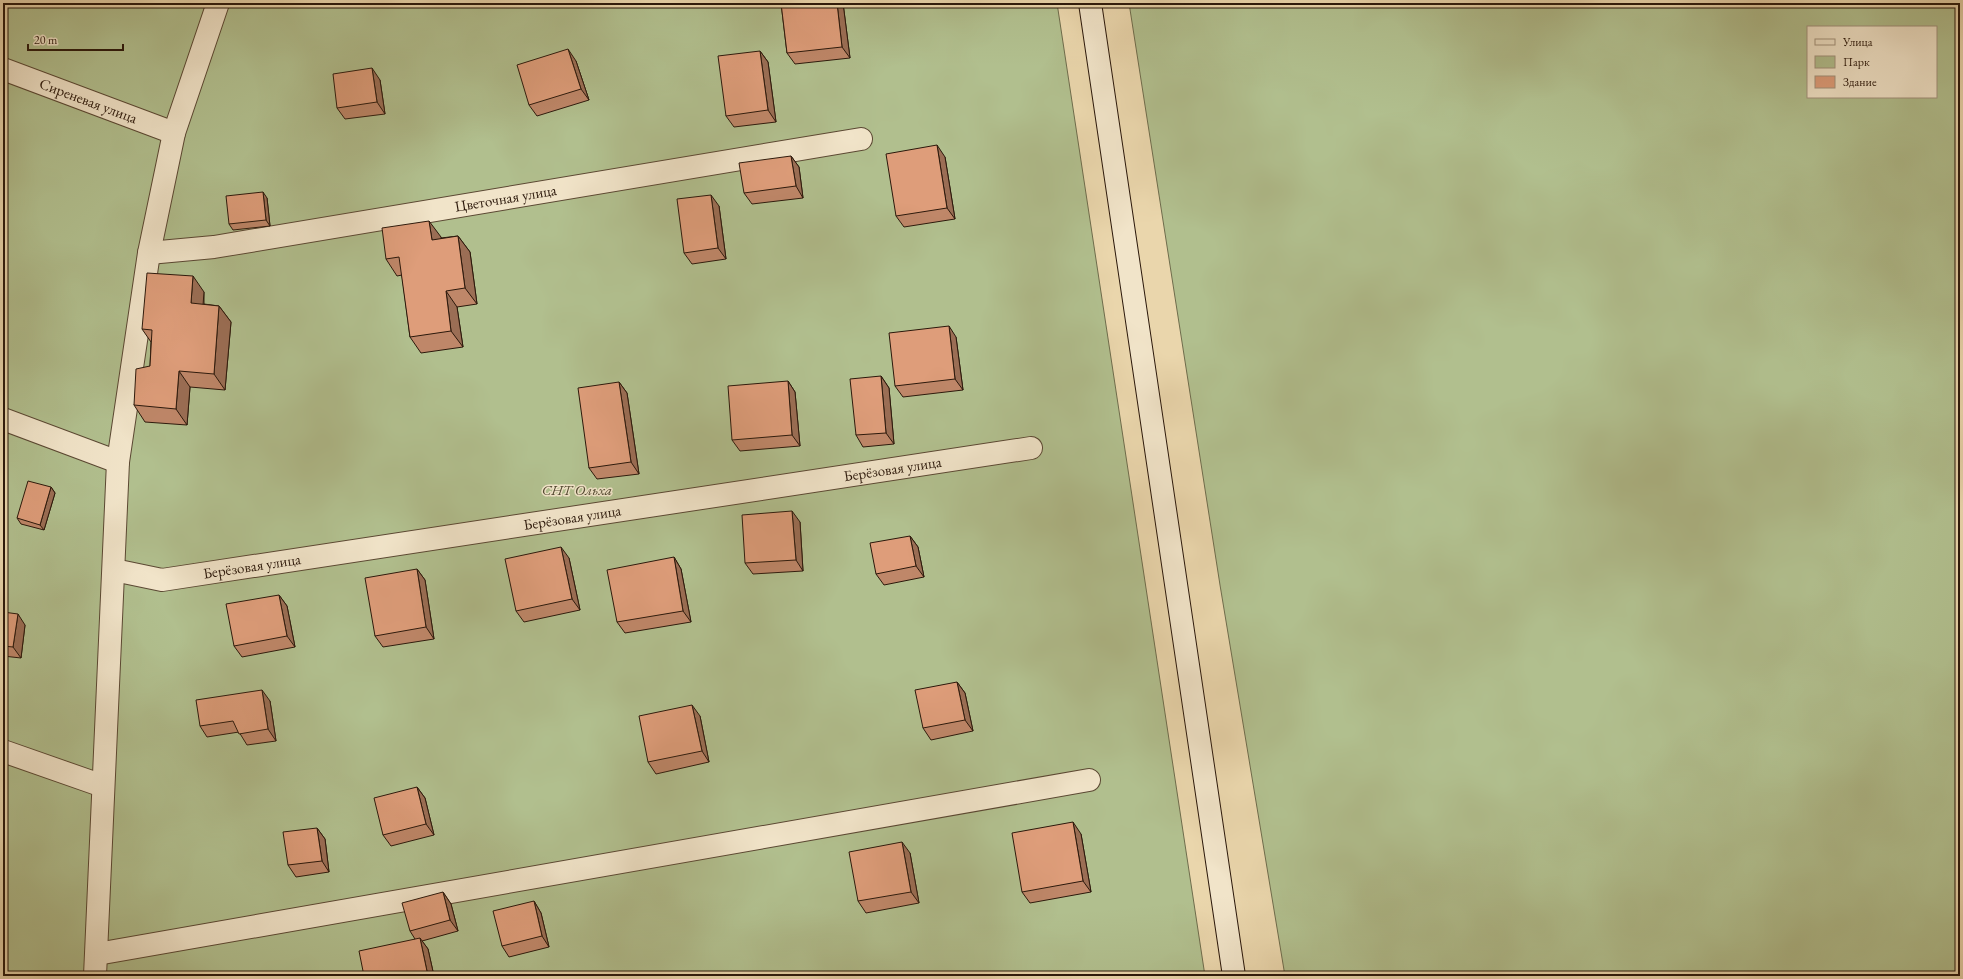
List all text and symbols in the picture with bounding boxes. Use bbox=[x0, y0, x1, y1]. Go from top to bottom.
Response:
scale bar bbox=[28, 26, 123, 52]
legend bbox=[1807, 26, 1937, 98]
text: 20 m bbox=[34, 32, 58, 48]
text: Улица bbox=[1842, 34, 1873, 50]
text: Парк bbox=[1843, 54, 1870, 70]
street label: Сиреневая улица bbox=[37, 73, 140, 127]
text: Здание bbox=[1843, 74, 1877, 90]
street label: Цветочная улица bbox=[453, 180, 558, 216]
street label: Берёзовая улица bbox=[842, 452, 943, 485]
park label: СНТ Ольха bbox=[542, 480, 612, 499]
street label: Берёзовая улица bbox=[522, 500, 622, 534]
street label: Берёзовая улица bbox=[202, 549, 302, 583]

